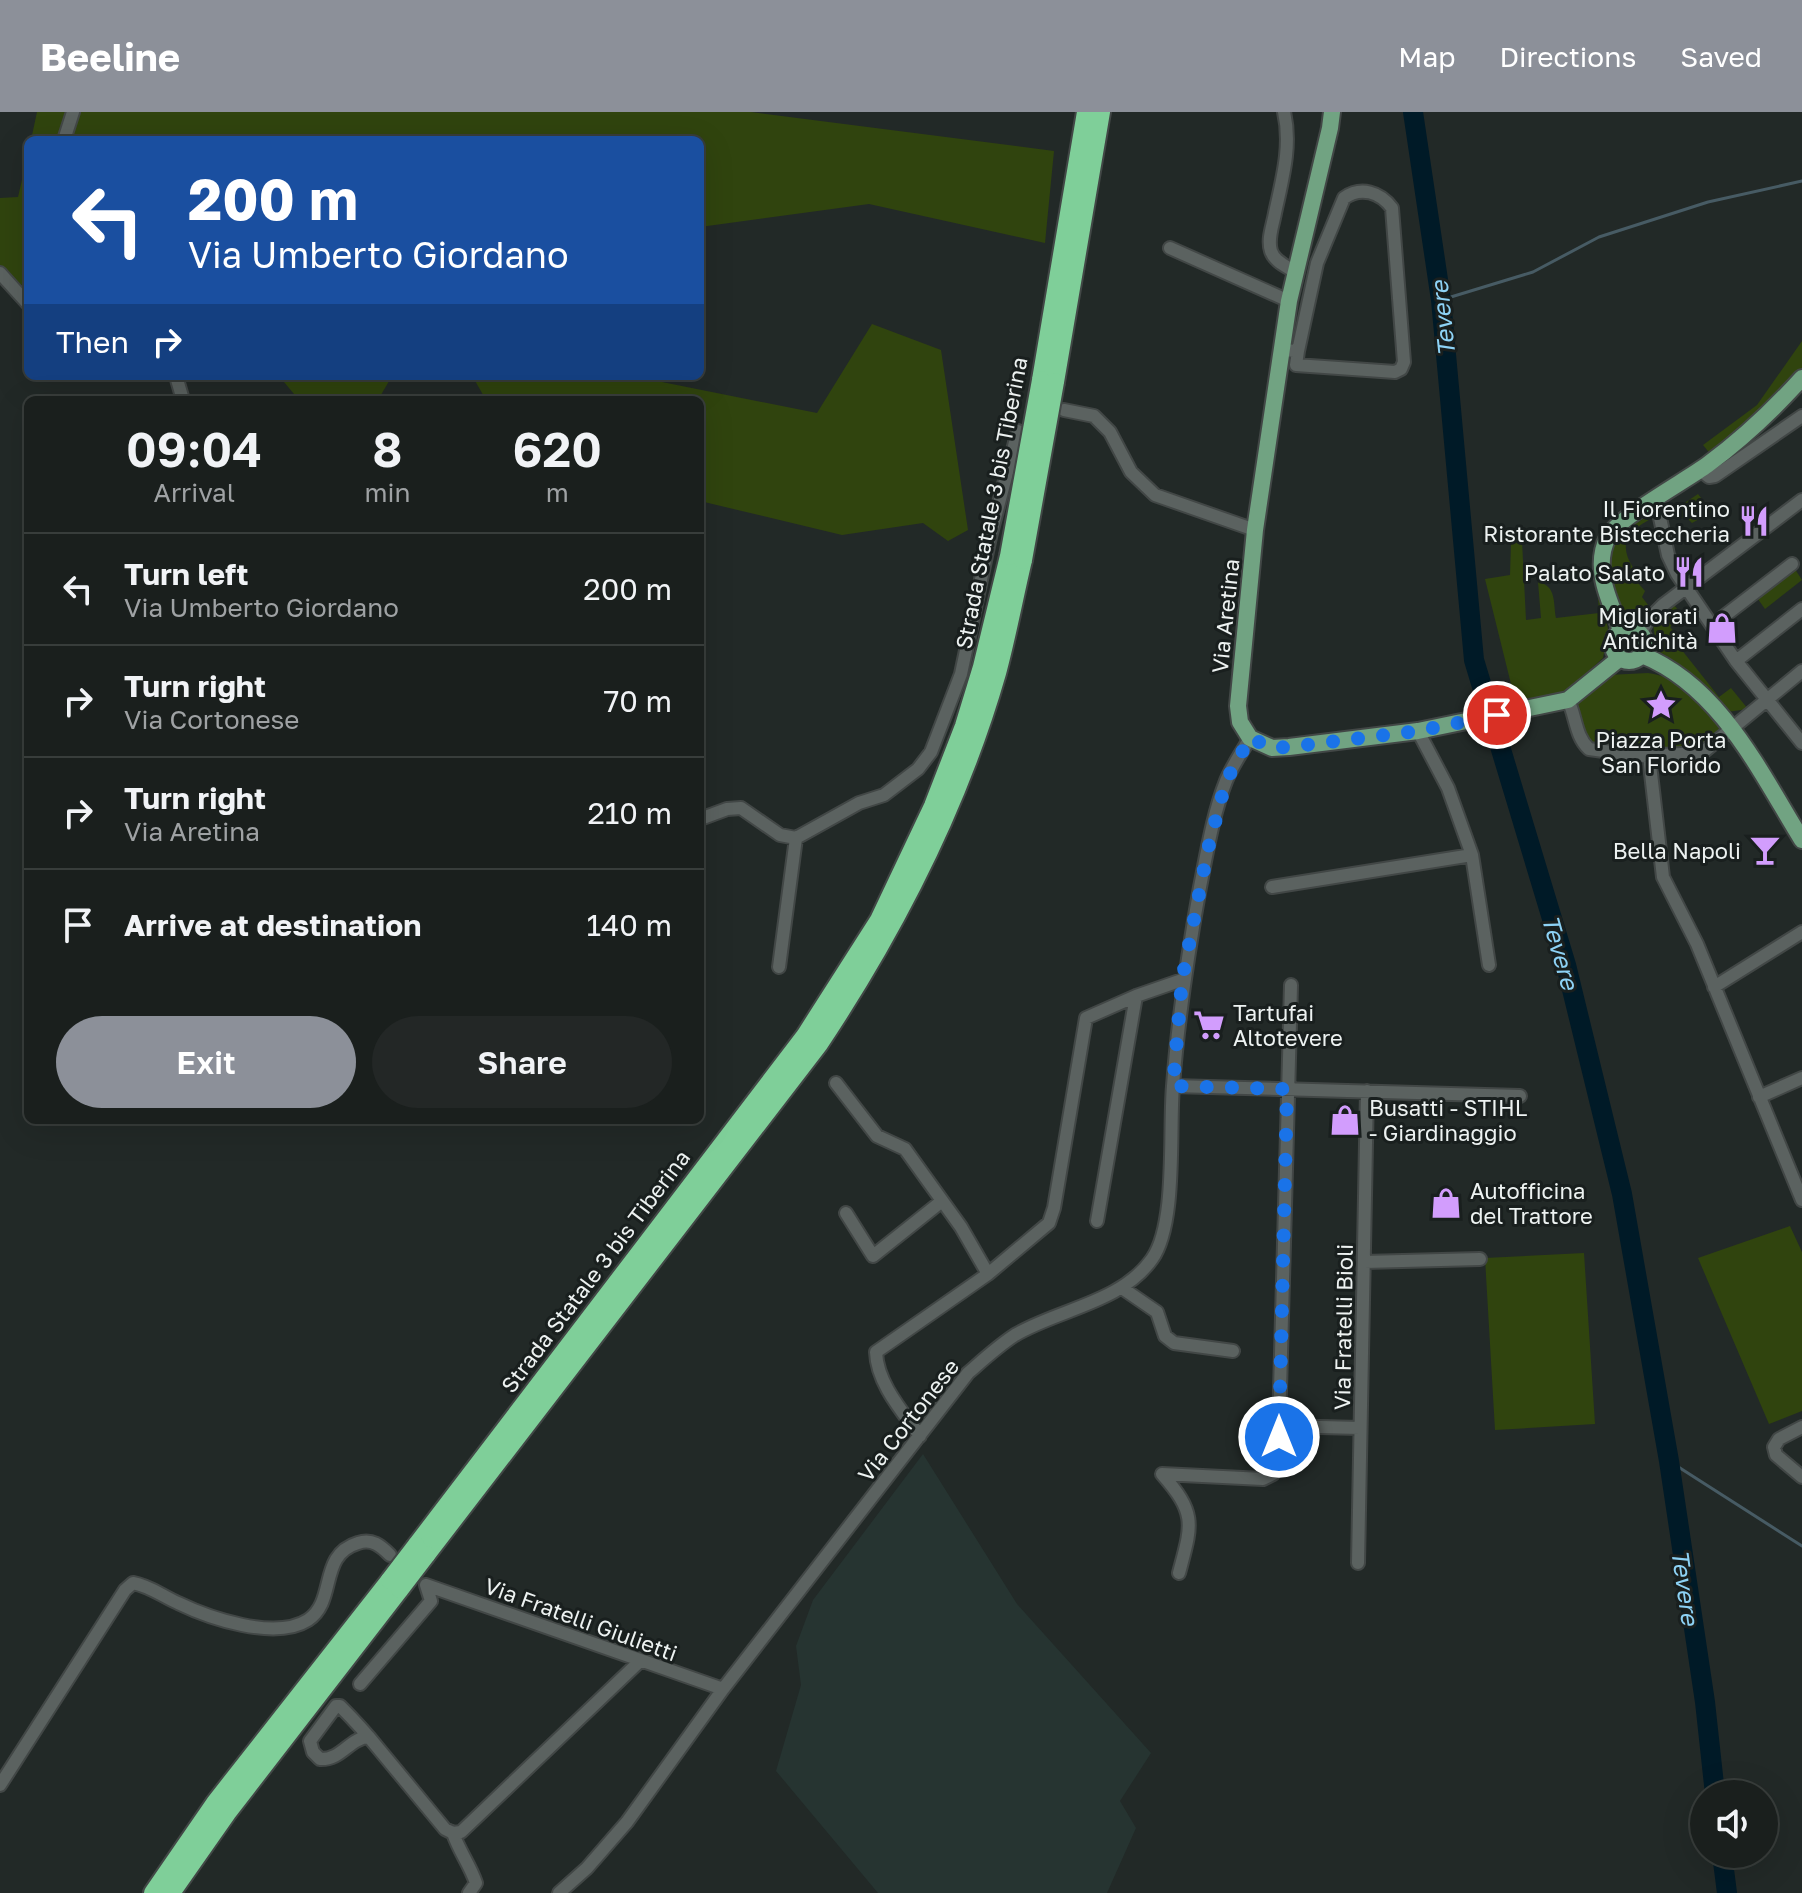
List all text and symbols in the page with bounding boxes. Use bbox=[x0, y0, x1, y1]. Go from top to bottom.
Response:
text: Beeline bbox=[40, 34, 180, 79]
text: Map bbox=[1398, 40, 1455, 73]
text: Directions bbox=[1499, 40, 1636, 73]
text: Saved bbox=[1680, 40, 1762, 73]
text: 200 m bbox=[188, 165, 358, 232]
icon: left bbox=[56, 168, 160, 272]
text: Via Umberto Giordano bbox=[188, 233, 569, 276]
water label: Tevere bbox=[1423, 278, 1460, 358]
icon: right bbox=[145, 320, 189, 364]
text: Then bbox=[56, 324, 129, 360]
street label: Strada Statale 3 bis Tiberina bbox=[949, 355, 1033, 651]
text: 09:04 bbox=[126, 420, 262, 478]
text: 8 bbox=[372, 420, 403, 478]
text: 620 bbox=[513, 420, 602, 478]
text: Arrival bbox=[154, 477, 235, 508]
text: min bbox=[364, 477, 410, 508]
text: m bbox=[546, 477, 569, 508]
place label: Il Fiorentino Ristorante Bisteccheria bbox=[1483, 495, 1730, 547]
restaurant icon: Il Fiorentino Ristorante Bisteccheria bbox=[1737, 504, 1771, 538]
restaurant icon: Palato Salato bbox=[1672, 555, 1706, 589]
text: Turn left bbox=[124, 556, 249, 592]
street label: Via Aretina bbox=[1206, 557, 1244, 675]
place label: Palato Salato bbox=[1524, 559, 1665, 586]
icon: left bbox=[56, 567, 100, 611]
text: 200 m bbox=[583, 571, 672, 607]
text: Via Umberto Giordano bbox=[124, 592, 399, 623]
place label: Migliorati Antichità bbox=[1598, 602, 1698, 654]
shop icon: Migliorati Antichità bbox=[1705, 611, 1739, 645]
text: Turn right bbox=[124, 668, 266, 704]
icon: right bbox=[56, 679, 100, 723]
pin bbox=[1463, 681, 1531, 749]
text: 70 m bbox=[603, 683, 672, 719]
place icon: Piazza Porta San Florido bbox=[1644, 688, 1678, 722]
icon: arrive bbox=[1475, 693, 1519, 737]
text: Via Cortonese bbox=[124, 704, 299, 735]
place label: Piazza Porta San Florido bbox=[1596, 726, 1726, 778]
text: Turn right bbox=[124, 780, 266, 816]
icon: right bbox=[56, 791, 100, 835]
text: 210 m bbox=[587, 795, 672, 831]
text: Via Aretina bbox=[124, 816, 260, 847]
bar icon: Bella Napoli bbox=[1748, 833, 1782, 867]
place label: Bella Napoli bbox=[1613, 837, 1741, 864]
icon: arrive bbox=[56, 903, 100, 947]
text: Arrive at destination bbox=[124, 907, 421, 943]
text: 140 m bbox=[587, 907, 672, 943]
water label: Tevere bbox=[1537, 911, 1586, 995]
place label: Tartufai Altotevere bbox=[1233, 999, 1343, 1051]
supermarket icon: Tartufai Altotevere bbox=[1192, 1008, 1226, 1042]
button: Exit bbox=[56, 1016, 356, 1108]
button: Share bbox=[372, 1016, 672, 1108]
place label: Busatti - STIHL - Giardinaggio bbox=[1369, 1094, 1528, 1146]
shop icon: Busatti - STIHL - Giardinaggio bbox=[1328, 1103, 1362, 1137]
street label: Strada Statale 3 bis Tiberina bbox=[495, 1144, 695, 1398]
place label: Autofficina del Trattore bbox=[1470, 1177, 1593, 1229]
shop icon: Autofficina del Trattore bbox=[1429, 1186, 1463, 1220]
street label: Via Fratelli Bioli bbox=[1328, 1244, 1358, 1410]
street label: Via Cortonese bbox=[852, 1353, 964, 1487]
position arrow bbox=[1237, 1395, 1321, 1479]
water label: Tevere bbox=[1666, 1547, 1706, 1629]
street label: Via Fratelli Giulietti bbox=[481, 1572, 681, 1666]
map controls bbox=[1690, 1780, 1778, 1868]
button: sound bbox=[1690, 1780, 1778, 1868]

